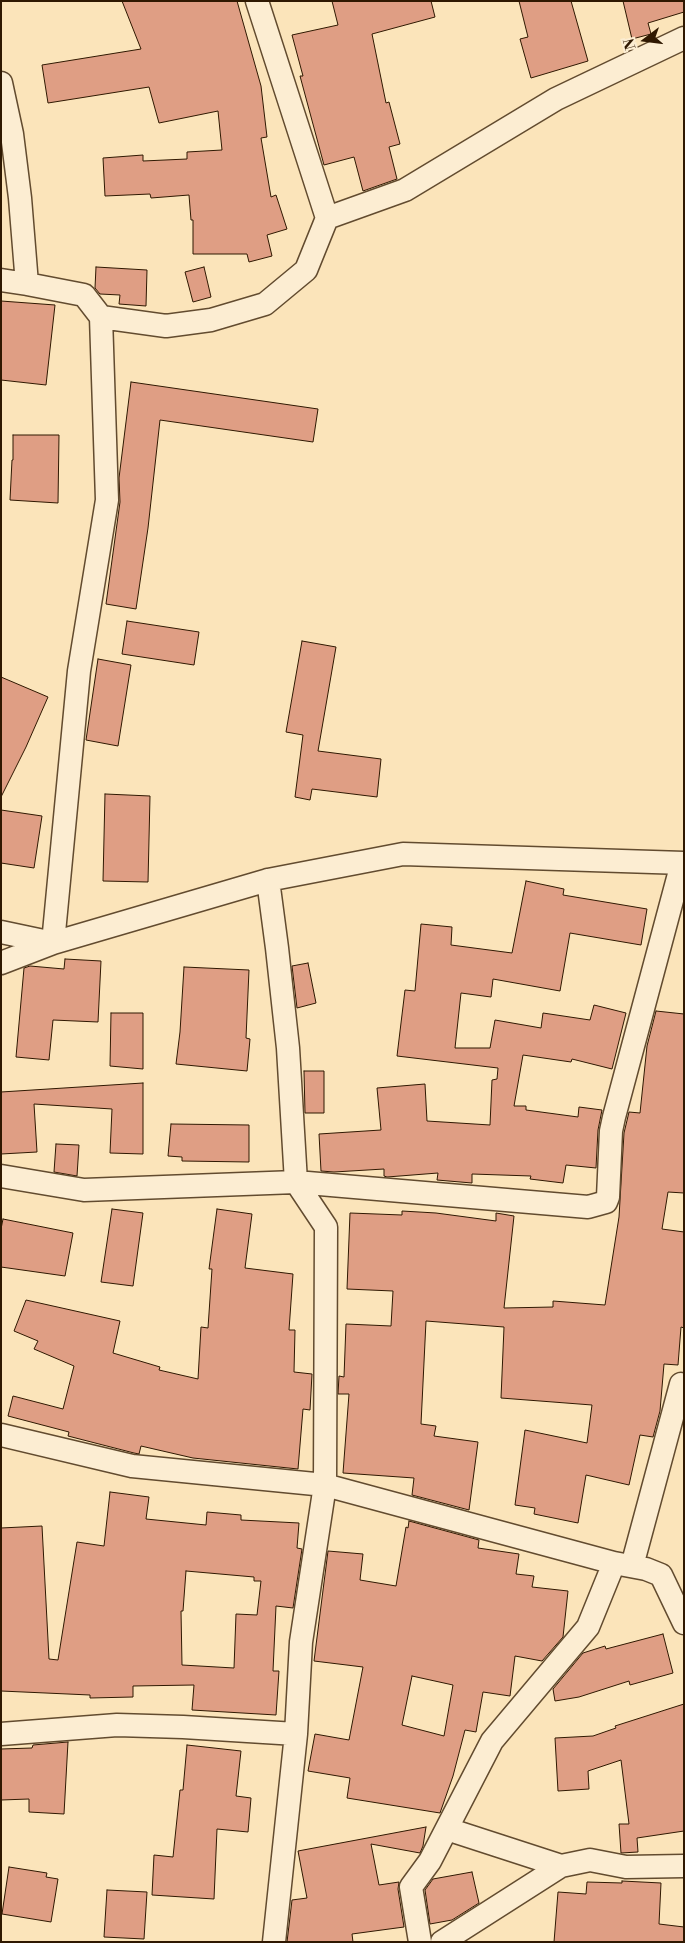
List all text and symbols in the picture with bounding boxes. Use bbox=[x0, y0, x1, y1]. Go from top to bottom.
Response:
north arrow bbox=[620, 15, 670, 65]
text: N bbox=[620, 36, 641, 52]

